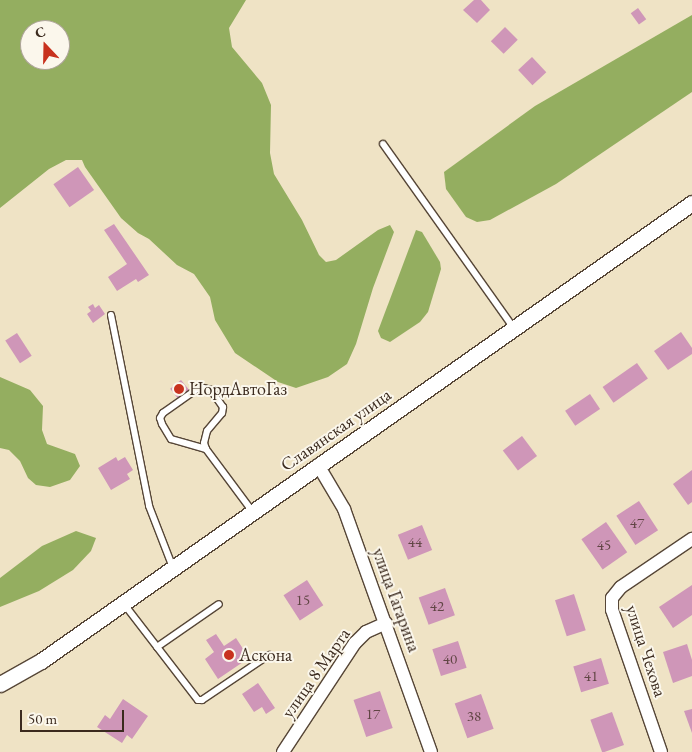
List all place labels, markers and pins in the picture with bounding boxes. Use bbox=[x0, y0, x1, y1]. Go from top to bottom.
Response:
place label: НордАвтоГаз bbox=[189, 378, 287, 400]
marker: НордАвтоГаз bbox=[173, 383, 185, 395]
place label: Аскона bbox=[239, 644, 292, 666]
marker: Аскона bbox=[223, 649, 235, 661]

